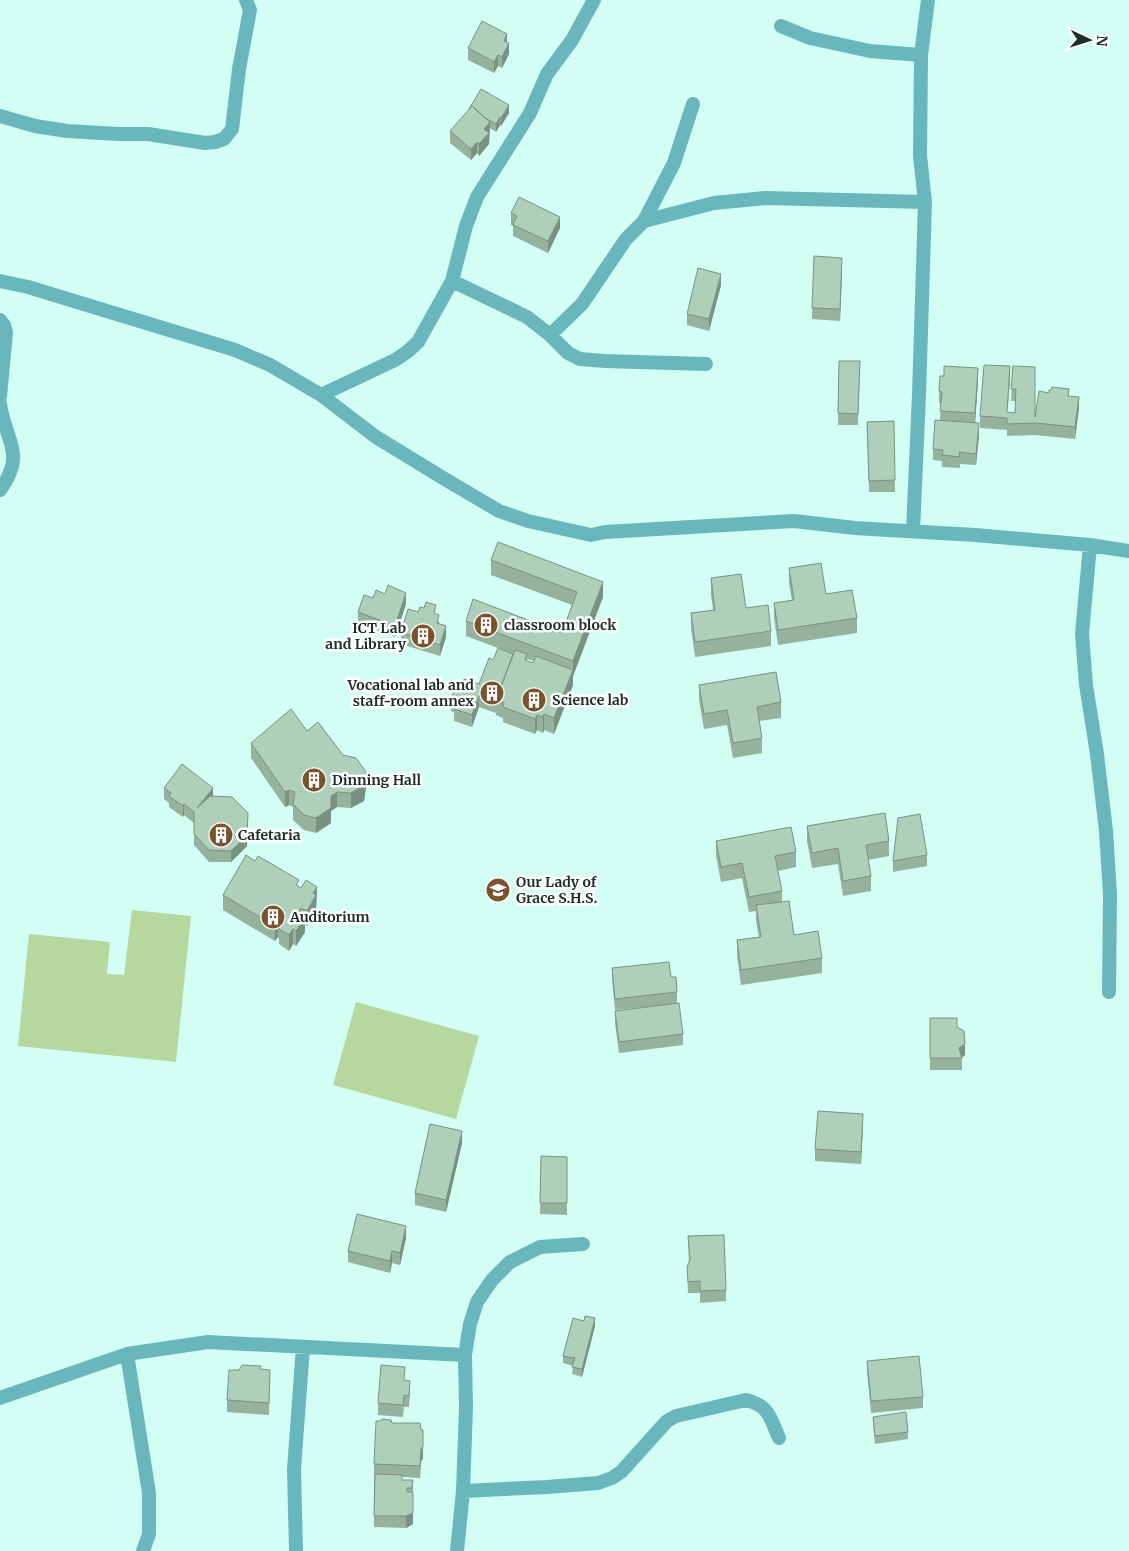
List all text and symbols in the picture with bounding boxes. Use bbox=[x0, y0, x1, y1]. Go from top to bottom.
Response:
north arrow bbox=[1064, 15, 1114, 65]
text: N bbox=[1093, 35, 1111, 47]
building icon: classroom block bbox=[473, 612, 499, 638]
place label: classroom block bbox=[504, 616, 617, 634]
place label: ICT Lab and Library bbox=[325, 619, 407, 653]
building icon: ICT Lab and Library bbox=[410, 623, 436, 649]
place label: Vocational lab and staff-room annex bbox=[347, 676, 474, 710]
building icon: Vocational lab and staff-room annex bbox=[479, 680, 505, 706]
building icon: Science lab bbox=[521, 687, 547, 713]
place label: Science lab bbox=[552, 691, 629, 709]
building icon: Dinning Hall bbox=[301, 767, 327, 793]
place label: Dinning Hall bbox=[332, 771, 421, 789]
building icon: Cafetaria bbox=[208, 822, 234, 848]
place label: Cafetaria bbox=[238, 826, 301, 844]
place label: Our Lady of Grace S.H.S. bbox=[516, 873, 597, 907]
school or university icon: Our Lady of Grace S.H.S. bbox=[485, 877, 511, 903]
building icon: Auditorium bbox=[260, 904, 286, 930]
place label: Auditorium bbox=[289, 908, 370, 926]

